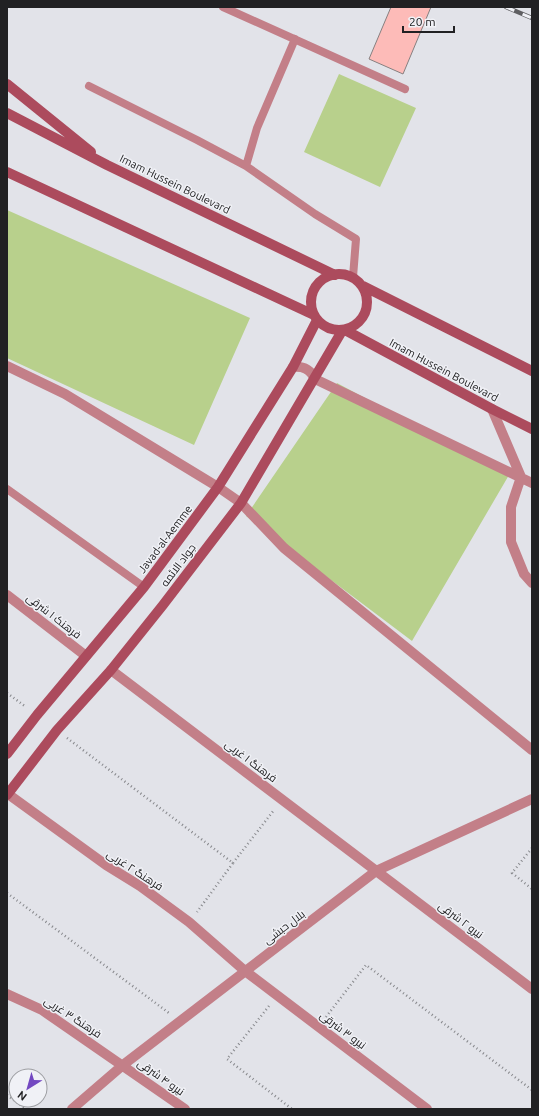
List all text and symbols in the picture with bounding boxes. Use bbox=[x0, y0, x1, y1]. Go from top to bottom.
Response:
scale bar bbox=[403, 8, 454, 34]
text: 20 m bbox=[409, 15, 436, 28]
street label: Imam Hussein Boulevard bbox=[118, 152, 232, 216]
street label: Imam Hussein Boulevard bbox=[388, 336, 500, 404]
street label: Javad-al-Aemme bbox=[136, 503, 194, 575]
street label: جواد الائمه bbox=[158, 541, 199, 589]
street label: فرهنک ۱ شرقی bbox=[24, 591, 84, 642]
street label: فرهنگ ۱ غربی bbox=[222, 738, 279, 785]
street label: فرهنگ ۲ غربی bbox=[104, 847, 165, 893]
street label: نیرو ۲ شرقی bbox=[436, 899, 486, 941]
street label: بلال حبشی bbox=[261, 908, 308, 947]
street label: فرهنگ ۳ غربی bbox=[42, 994, 104, 1041]
street label: نیرو ۳ شرقی bbox=[317, 1009, 368, 1052]
street label: نیرو ۴ شرقی bbox=[135, 1057, 187, 1098]
north arrow bbox=[8, 1068, 48, 1108]
text: N bbox=[15, 1089, 29, 1103]

